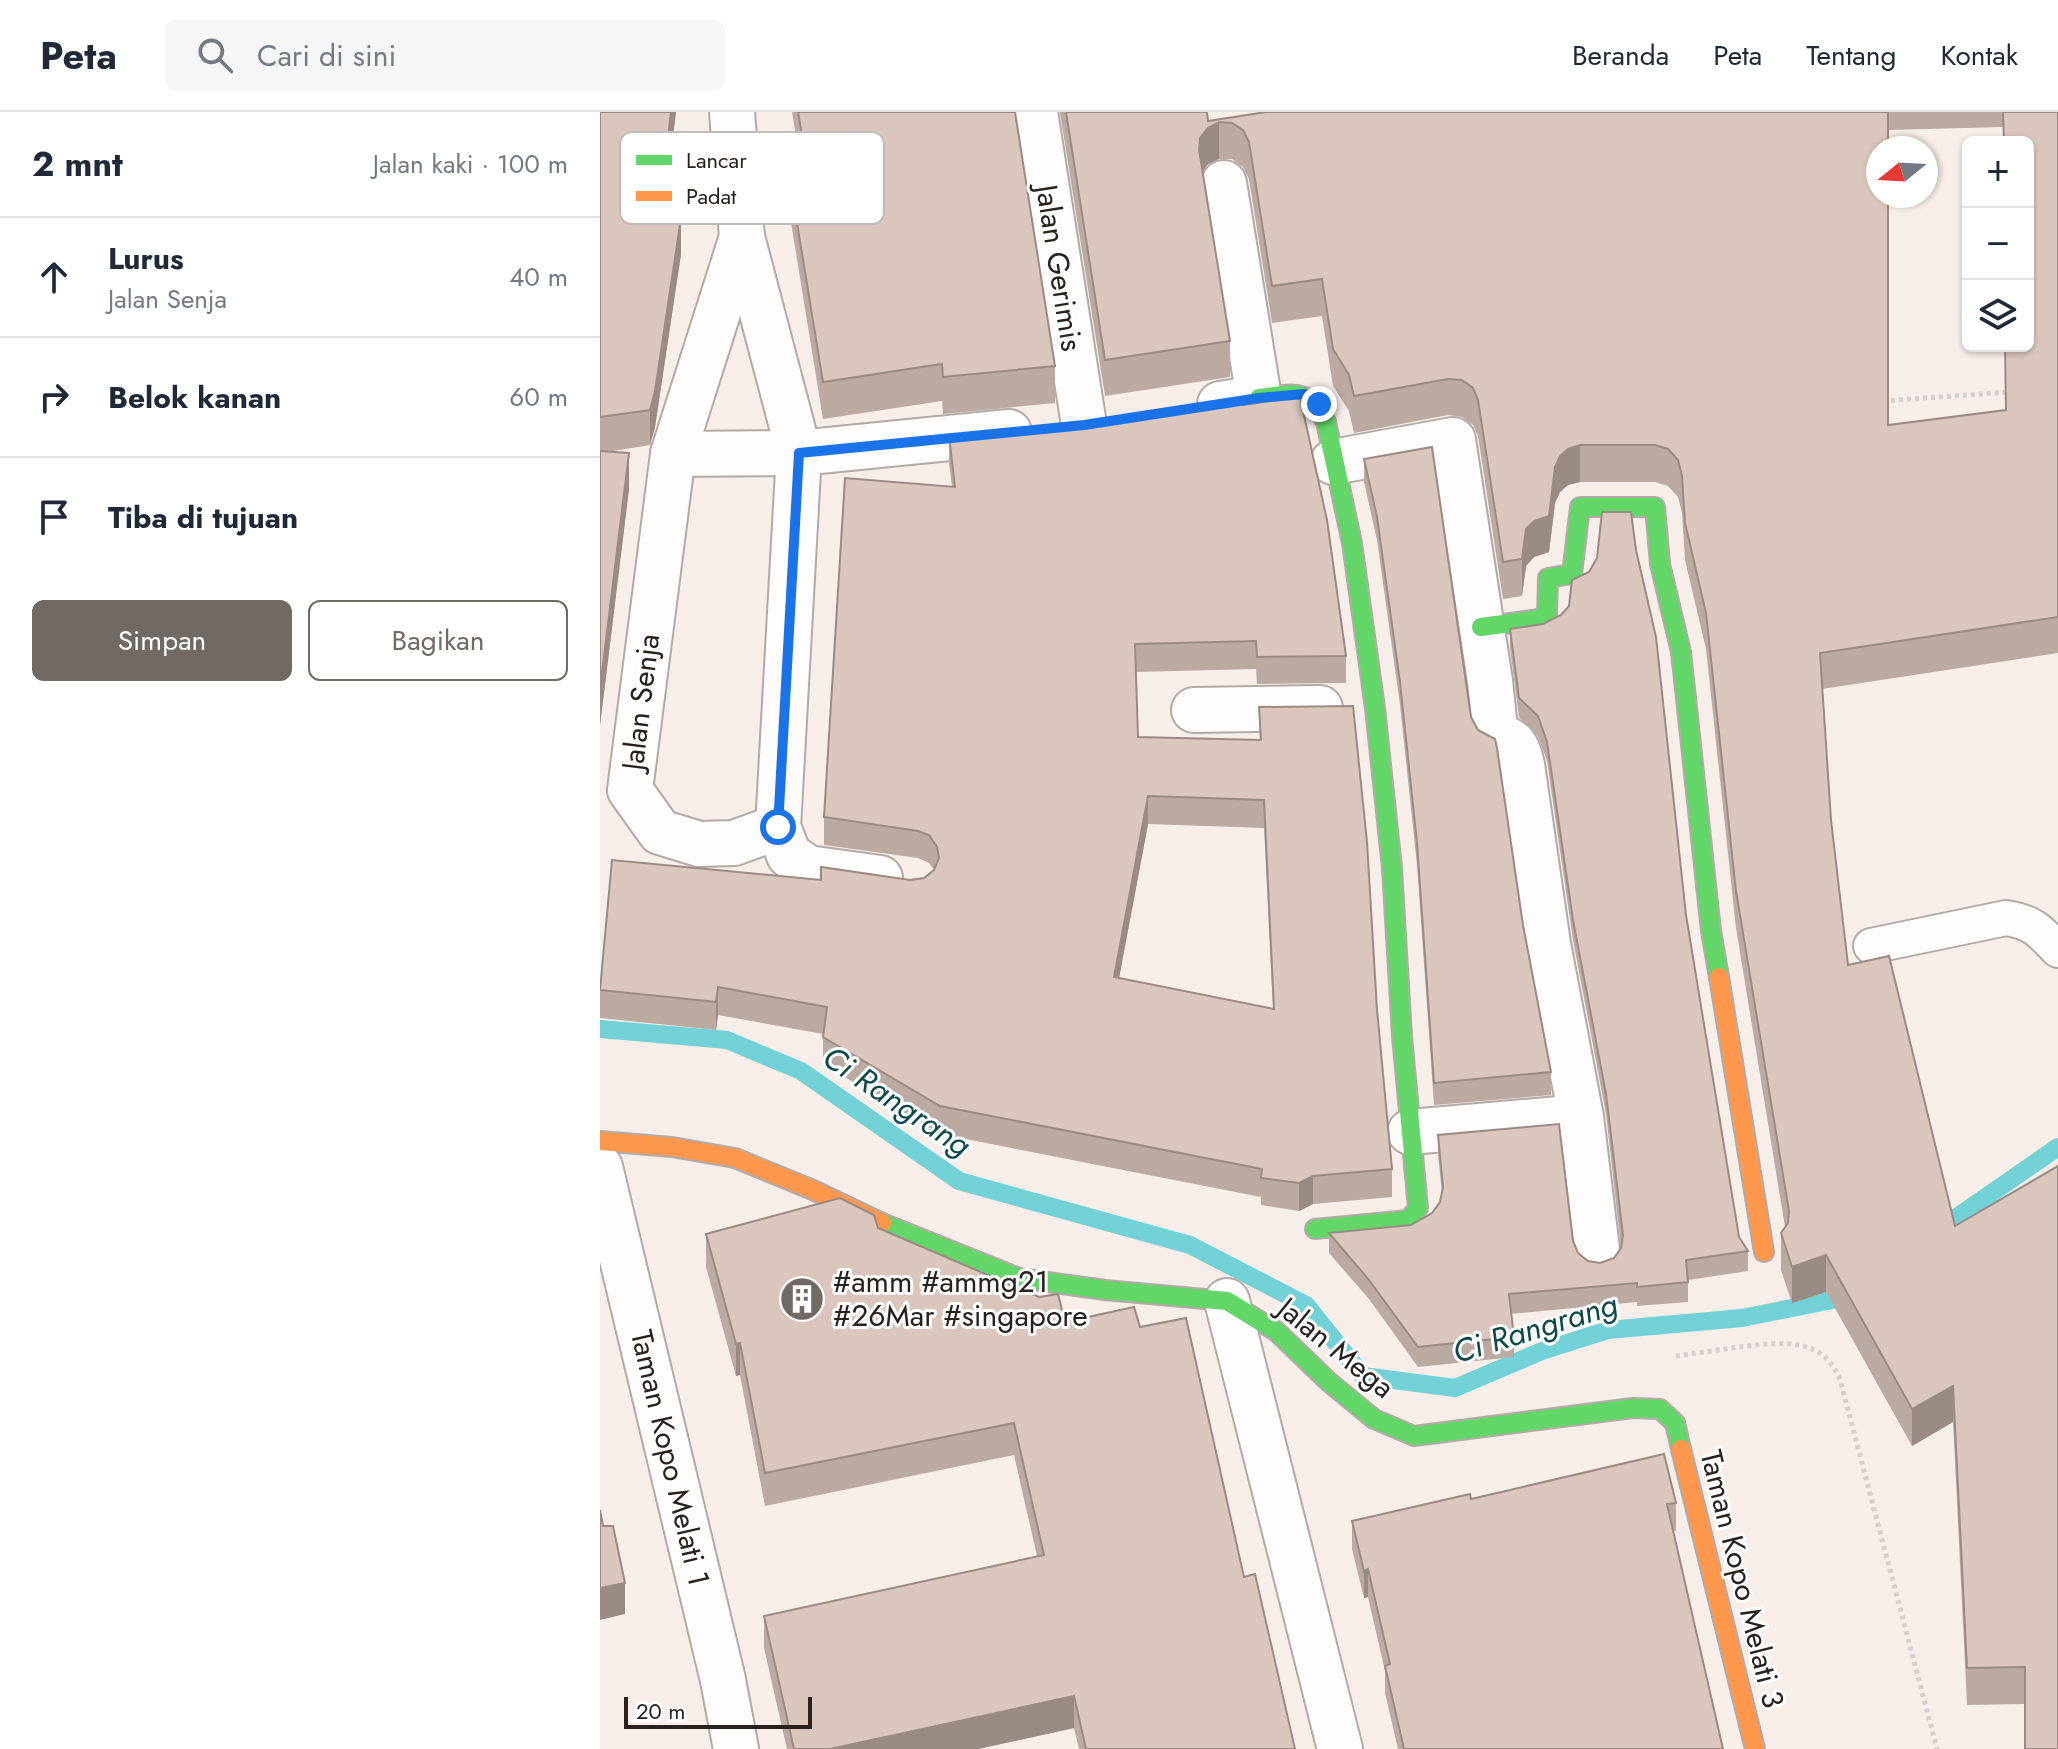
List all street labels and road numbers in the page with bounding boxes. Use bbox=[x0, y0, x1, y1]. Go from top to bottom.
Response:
street label: Jalan Gerimis bbox=[1025, 178, 1094, 354]
street label: Jalan Senja bbox=[610, 631, 670, 777]
street label: Jalan Mega bbox=[1266, 1285, 1404, 1408]
street label: Taman Kopo Melati 1 bbox=[620, 1326, 721, 1590]
street label: Taman Kopo Melati 3 bbox=[1690, 1445, 1795, 1712]

